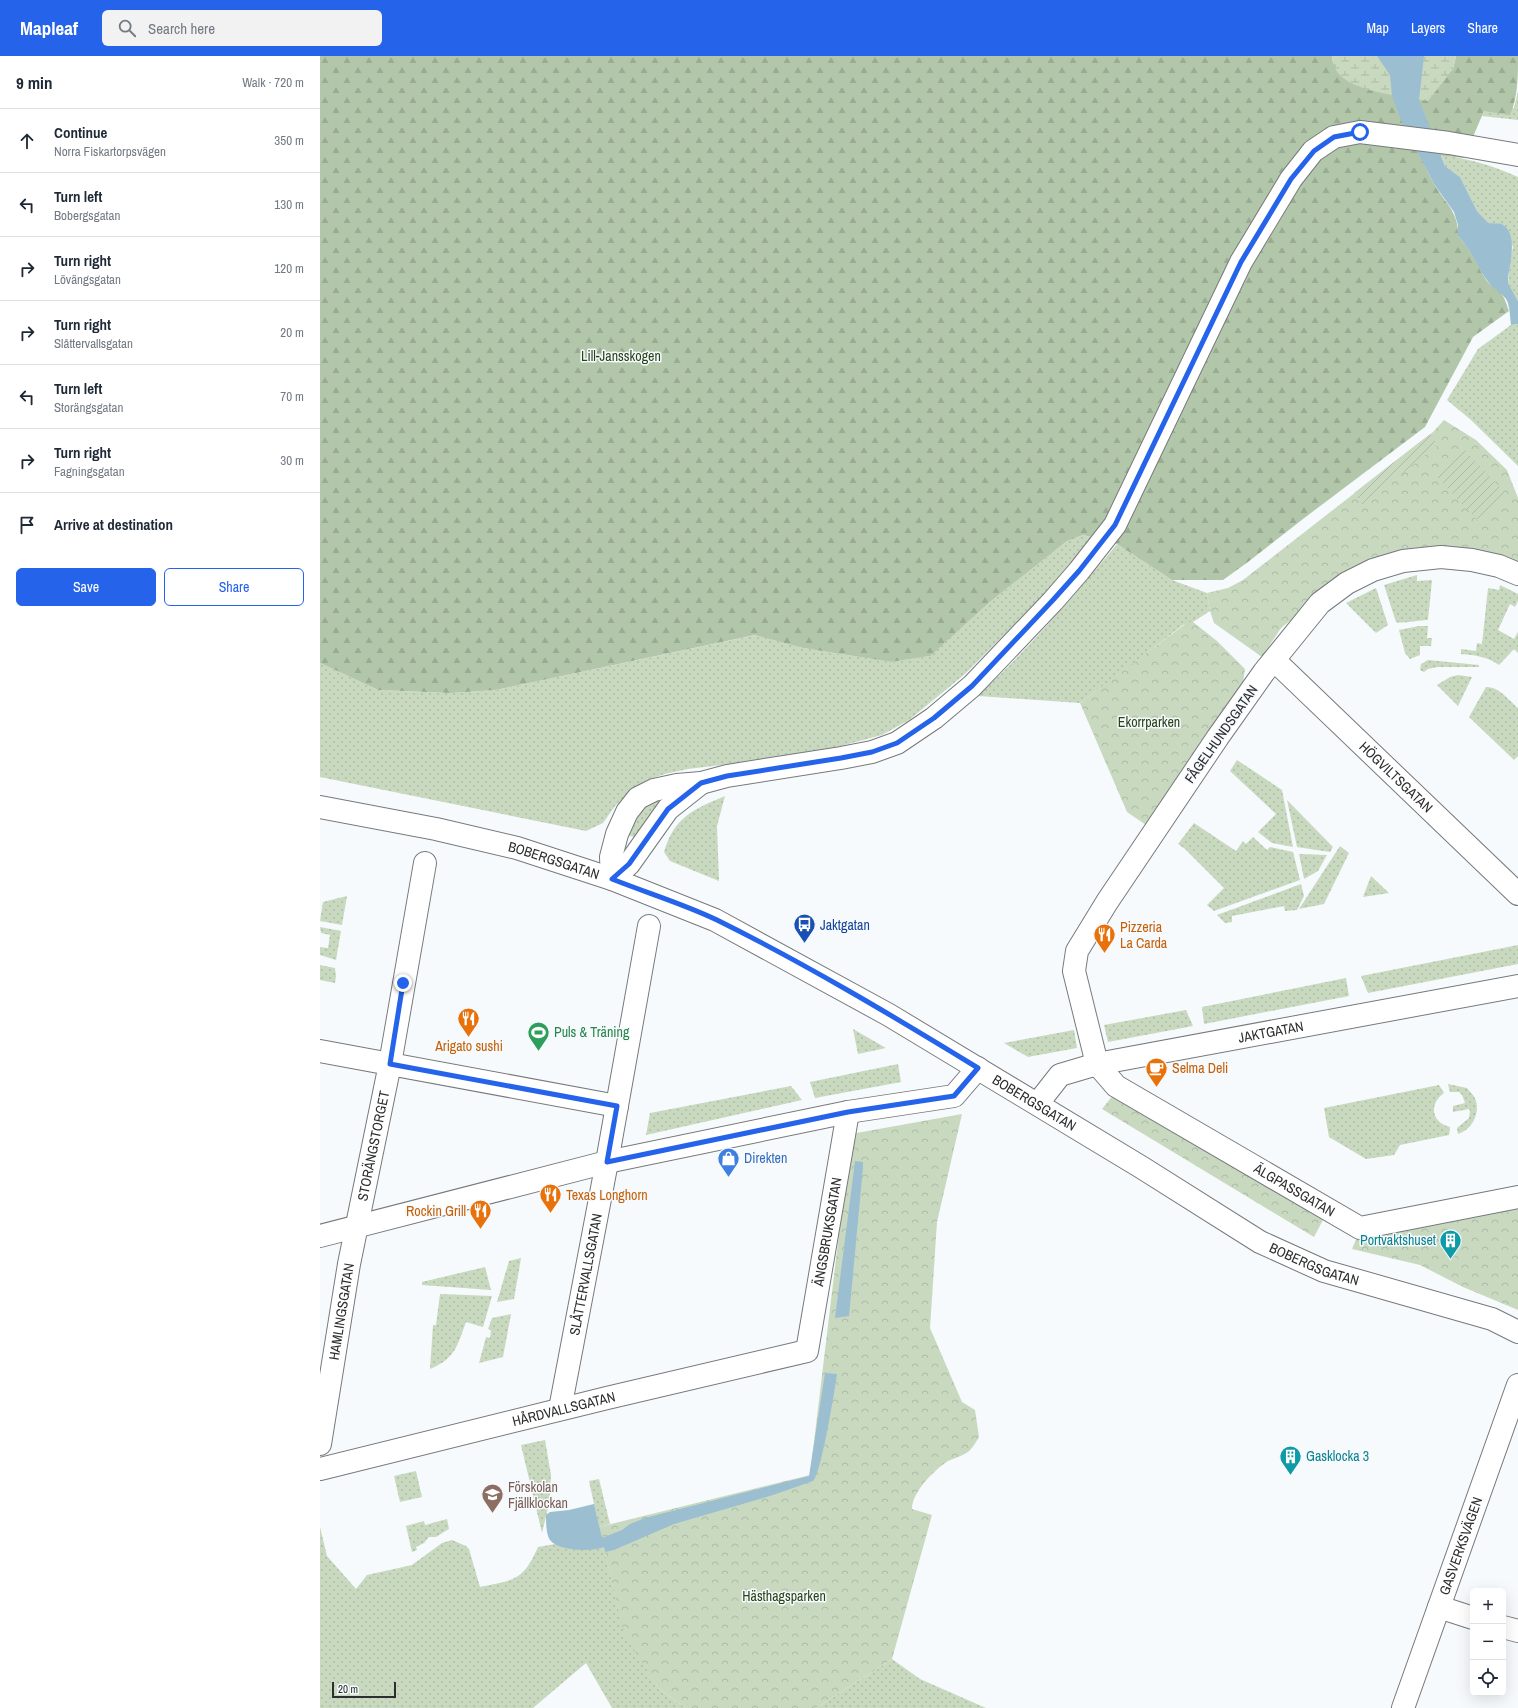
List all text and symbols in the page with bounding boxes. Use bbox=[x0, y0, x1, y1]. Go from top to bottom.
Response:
search box bbox=[102, 10, 382, 46]
text: Mapleaf bbox=[20, 15, 78, 41]
icon: search bbox=[116, 17, 138, 39]
text: Search here bbox=[148, 18, 215, 39]
text: Map bbox=[1367, 19, 1389, 37]
text: Layers bbox=[1411, 19, 1445, 37]
text: Share bbox=[1467, 19, 1498, 37]
text: 9 min bbox=[16, 71, 52, 94]
text: Walk · 720 m bbox=[242, 74, 304, 91]
text: Continue bbox=[54, 122, 107, 143]
route start bbox=[1351, 123, 1369, 141]
icon: ahead bbox=[16, 130, 38, 152]
text: 350 m bbox=[274, 132, 304, 149]
text: Norra Fiskartorpsvägen bbox=[54, 143, 166, 160]
text: Turn left bbox=[54, 186, 102, 207]
icon: left bbox=[16, 194, 38, 216]
text: 130 m bbox=[274, 196, 304, 213]
text: Bobergsgatan bbox=[54, 207, 120, 224]
text: Turn right bbox=[54, 250, 111, 271]
icon: right bbox=[16, 258, 38, 280]
text: 120 m bbox=[274, 260, 304, 277]
text: Lövängsgatan bbox=[54, 271, 121, 288]
text: Turn right bbox=[54, 314, 111, 335]
icon: right bbox=[16, 322, 38, 344]
text: 20 m bbox=[280, 324, 304, 341]
text: Slåttervallsgatan bbox=[54, 335, 133, 352]
park label: Lill-Jansskogen bbox=[581, 347, 661, 365]
text: Turn left bbox=[54, 378, 102, 399]
icon: left bbox=[16, 386, 38, 408]
text: 70 m bbox=[280, 388, 304, 405]
text: Storängsgatan bbox=[54, 399, 123, 416]
text: Turn right bbox=[54, 442, 111, 463]
icon: right bbox=[16, 450, 38, 472]
text: 30 m bbox=[280, 452, 304, 469]
text: Fagningsgatan bbox=[54, 463, 125, 480]
icon: arrive bbox=[16, 514, 38, 536]
text: Arrive at destination bbox=[54, 514, 173, 535]
button: Save bbox=[16, 568, 156, 606]
button: Share bbox=[164, 568, 304, 606]
street label: FÅGELHUNDSGATAN bbox=[1180, 681, 1262, 787]
park label: Ekorrparken bbox=[1118, 713, 1180, 731]
street label: HÖGVILTSGATAN bbox=[1355, 738, 1437, 816]
street label: BOBERGSGATAN bbox=[507, 837, 602, 883]
bus stop icon: Jaktgatan bbox=[792, 912, 818, 945]
place label: Jaktgatan bbox=[820, 916, 870, 934]
place label: Pizzeria La Carda bbox=[1120, 918, 1168, 952]
restaurant icon: Pizzeria La Carda bbox=[1091, 922, 1117, 955]
route end bbox=[394, 974, 412, 992]
restaurant icon: Arigato sushi bbox=[456, 1005, 482, 1038]
street label: JAKTGATAN bbox=[1237, 1017, 1305, 1047]
sports icon: Puls & Träning bbox=[526, 1019, 552, 1052]
place label: Puls & Träning bbox=[554, 1023, 630, 1041]
place label: Arigato sushi bbox=[434, 1037, 503, 1055]
cafe icon: Selma Deli bbox=[1144, 1055, 1170, 1088]
place label: Selma Deli bbox=[1172, 1059, 1228, 1077]
street label: BOBERGSGATAN bbox=[989, 1070, 1080, 1135]
street label: STORÄNGSTORGET bbox=[353, 1089, 393, 1202]
shop icon: Direkten bbox=[715, 1145, 741, 1178]
place label: Direkten bbox=[744, 1149, 787, 1167]
street label: ÄLGPASSGATAN bbox=[1250, 1159, 1338, 1220]
street label: ÄNGSBRUKSGATAN bbox=[809, 1176, 846, 1289]
restaurant icon: Texas Longhorn bbox=[537, 1182, 563, 1215]
place label: Texas Longhorn bbox=[566, 1186, 648, 1204]
restaurant icon: Rockin Grill bbox=[468, 1198, 494, 1231]
place label: Rockin Grill bbox=[406, 1202, 466, 1220]
street label: SLÅTTERVALLSGATAN bbox=[565, 1212, 606, 1337]
building icon: Portvaktshuset bbox=[1438, 1227, 1464, 1260]
place label: Portvaktshuset bbox=[1360, 1231, 1436, 1249]
street label: BOBERGSGATAN bbox=[1267, 1238, 1361, 1290]
street label: HAMLINGSGATAN bbox=[325, 1262, 358, 1361]
street label: HÅRDVALLSGATAN bbox=[510, 1387, 617, 1430]
building icon: Gasklocka 3 bbox=[1278, 1443, 1304, 1476]
place label: Gasklocka 3 bbox=[1306, 1447, 1369, 1465]
place label: Förskolan Fjällklockan bbox=[508, 1478, 568, 1512]
school or university icon: Förskolan Fjällklockan bbox=[479, 1482, 505, 1515]
street label: GASVERKSVÄGEN bbox=[1435, 1495, 1486, 1597]
park label: Hästhagsparken bbox=[742, 1587, 826, 1605]
map controls bbox=[1470, 1588, 1506, 1696]
button: + bbox=[1470, 1588, 1506, 1624]
button: − bbox=[1470, 1624, 1506, 1660]
button: locate bbox=[1470, 1660, 1506, 1696]
scale bar bbox=[332, 1680, 396, 1699]
text: 20 m bbox=[338, 1682, 358, 1696]

